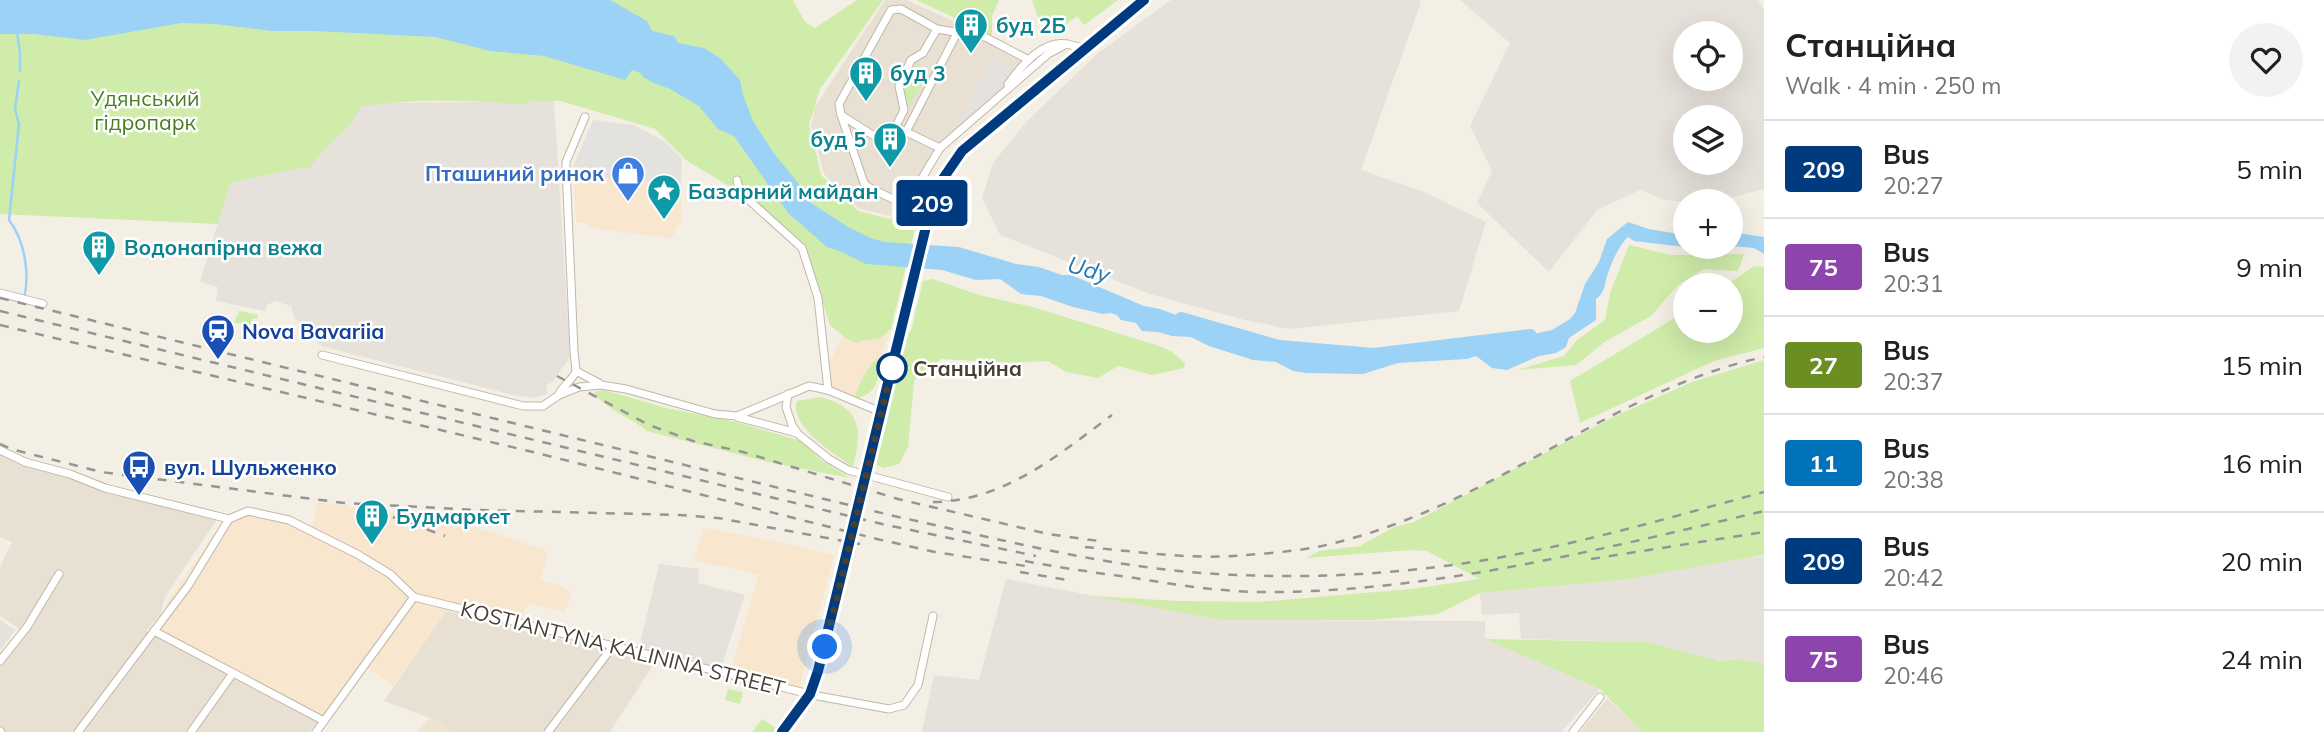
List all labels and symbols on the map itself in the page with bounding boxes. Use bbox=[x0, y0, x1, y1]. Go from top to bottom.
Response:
building icon: буд 2Б bbox=[952, 6, 990, 55]
place label: буд 2Б bbox=[996, 12, 1066, 38]
building icon: буд 3 bbox=[847, 54, 885, 103]
place label: буд 3 bbox=[890, 60, 946, 86]
park label: Удянський гідропарк bbox=[89, 85, 200, 135]
building icon: буд 5 bbox=[871, 120, 909, 169]
place label: буд 5 bbox=[810, 126, 866, 152]
shop icon: Пташиний ринок bbox=[609, 154, 647, 203]
place label: Пташиний ринок bbox=[425, 160, 605, 186]
place icon: Базарний майдан bbox=[645, 172, 683, 221]
place label: Базарний майдан bbox=[688, 178, 879, 204]
line badge: 209 bbox=[892, 180, 972, 226]
building icon: Водонапірна вежа bbox=[80, 228, 118, 277]
place label: Водонапірна вежа bbox=[124, 234, 323, 260]
water label: Udy bbox=[1064, 249, 1114, 289]
station icon: Nova Bavarіia bbox=[199, 312, 237, 361]
place label: Nova Bavarіia bbox=[242, 318, 384, 344]
marker: Станційна bbox=[877, 353, 907, 383]
place label: Станційна bbox=[913, 355, 1022, 381]
bus stop icon: вул. Шульженко bbox=[120, 448, 158, 497]
place label: вул. Шульженко bbox=[164, 454, 337, 480]
building icon: Будмаркет bbox=[353, 497, 391, 546]
place label: Будмаркет bbox=[396, 503, 511, 529]
street label: KOSTIANTYNA KALININA STREET bbox=[458, 595, 788, 701]
your location bbox=[807, 629, 842, 664]

